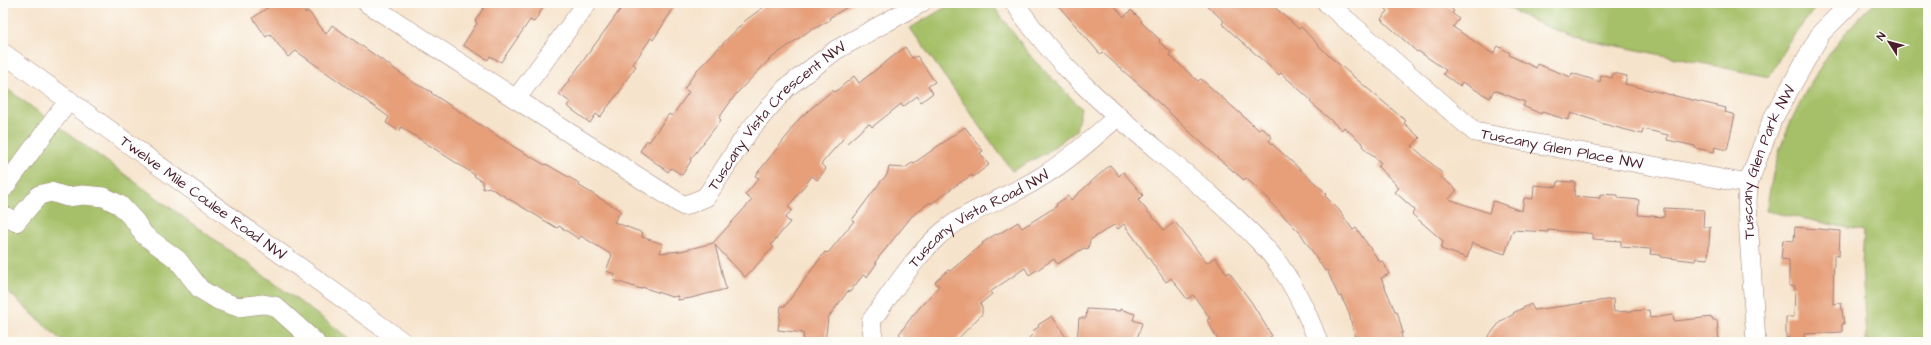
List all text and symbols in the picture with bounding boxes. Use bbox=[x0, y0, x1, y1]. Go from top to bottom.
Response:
north arrow bbox=[1869, 22, 1909, 62]
text: N bbox=[1873, 29, 1889, 44]
street label: Tuscany Vista Crescent NW bbox=[703, 36, 849, 194]
street label: Tuscany Glen Park NW bbox=[1736, 81, 1800, 240]
street label: Tuscany Glen Place NW bbox=[1479, 123, 1645, 174]
street label: Twelve Mile Coulee Road NW bbox=[116, 130, 291, 265]
street label: Tuscany Vista Road NW bbox=[903, 164, 1053, 272]

